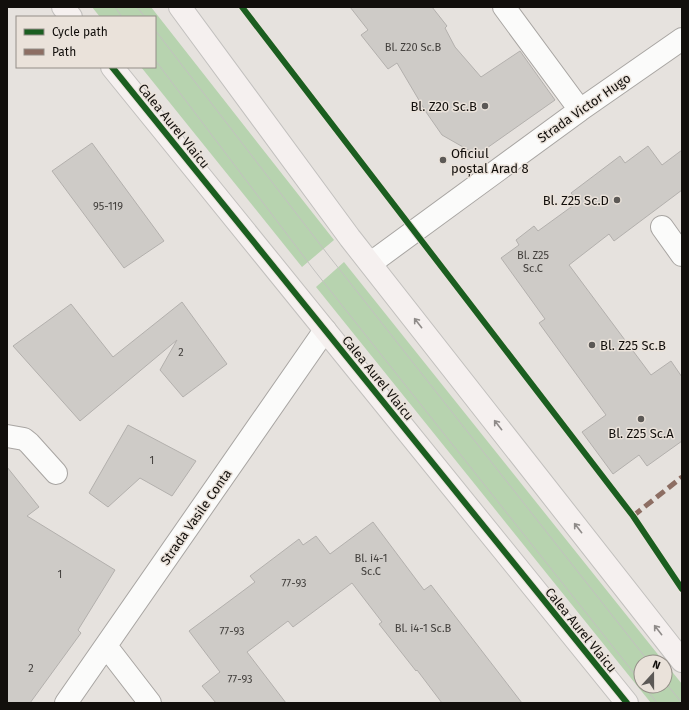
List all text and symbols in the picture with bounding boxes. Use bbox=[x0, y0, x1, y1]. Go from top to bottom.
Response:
legend bbox=[16, 16, 156, 68]
text: Cycle path bbox=[52, 25, 108, 39]
house number: Bl. Z20 Sc.B bbox=[385, 41, 441, 54]
text: Path bbox=[52, 45, 76, 59]
street label: Strada Victor Hugo bbox=[535, 70, 633, 146]
street label: Calea Aurel Vlaicu bbox=[135, 81, 213, 171]
place label: Bl. Z20 Sc.B bbox=[410, 99, 477, 114]
marker: Bl. Z20 Sc.B bbox=[480, 101, 490, 111]
place label: Oficiul poștal Arad 8 bbox=[451, 146, 529, 177]
marker: Oficiul poștal Arad 8 bbox=[438, 155, 448, 165]
place label: Bl. Z25 Sc.D bbox=[543, 193, 609, 208]
marker: Bl. Z25 Sc.D bbox=[612, 195, 622, 205]
house number: 95-119 bbox=[93, 200, 123, 213]
house number: Bl. Z25 Sc.C bbox=[517, 249, 550, 275]
one-way arrow bbox=[413, 318, 422, 329]
street label: Calea Aurel Vlaicu bbox=[339, 333, 417, 423]
place label: Bl. Z25 Sc.B bbox=[600, 338, 666, 353]
marker: Bl. Z25 Sc.B bbox=[587, 340, 597, 350]
house number: 2 bbox=[178, 346, 184, 359]
marker: Bl. Z25 Sc.A bbox=[636, 414, 646, 424]
one-way arrow bbox=[494, 420, 502, 431]
place label: Bl. Z25 Sc.A bbox=[608, 426, 674, 441]
house number: 1 bbox=[150, 454, 154, 467]
street label: Strada Vasile Conta bbox=[157, 466, 235, 568]
one-way arrow bbox=[574, 522, 582, 533]
house number: Bl. i4-1 Sc.C bbox=[355, 552, 387, 578]
house number: 1 bbox=[58, 568, 62, 581]
house number: 77-93 bbox=[281, 577, 307, 590]
street label: Calea Aurel Vlaicu bbox=[542, 585, 620, 675]
house number: Bl. i4-1 Sc.B bbox=[395, 622, 452, 635]
house number: 77-93 bbox=[219, 625, 245, 638]
one-way arrow bbox=[654, 625, 662, 636]
north arrow bbox=[633, 654, 673, 694]
text: N bbox=[651, 658, 662, 673]
house number: 2 bbox=[28, 662, 34, 675]
house number: 77-93 bbox=[227, 673, 253, 686]

